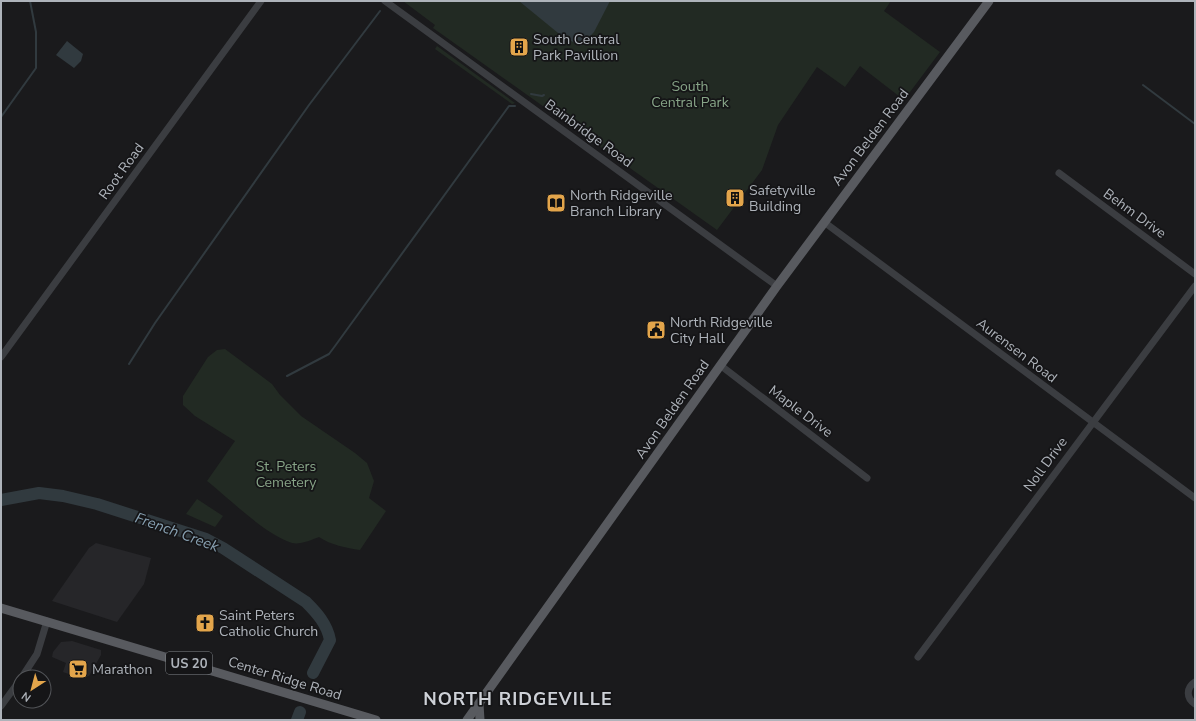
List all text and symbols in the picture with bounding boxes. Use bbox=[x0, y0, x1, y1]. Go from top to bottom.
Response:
place label: South Central Park Pavillion bbox=[533, 30, 620, 65]
building icon: South Central Park Pavillion bbox=[508, 36, 530, 58]
park label: South Central Park bbox=[651, 77, 730, 112]
street label: Avon Belden Road bbox=[828, 85, 913, 190]
street label: Bainbridge Road bbox=[541, 95, 637, 172]
street label: Root Road bbox=[94, 139, 148, 203]
place label: Safetyville Building bbox=[749, 181, 816, 216]
street label: Behm Drive bbox=[1099, 184, 1170, 243]
place label: North Ridgeville Branch Library bbox=[570, 186, 672, 221]
building icon: Safetyville Building bbox=[724, 187, 746, 209]
library icon: North Ridgeville Branch Library bbox=[545, 192, 567, 214]
place label: North Ridgeville City Hall bbox=[670, 313, 772, 348]
street label: Aurensen Road bbox=[972, 314, 1061, 387]
public building icon: North Ridgeville City Hall bbox=[645, 319, 667, 341]
street label: Avon Belden Road bbox=[631, 356, 714, 463]
street label: Maple Drive bbox=[765, 381, 837, 442]
street label: Noll Drive bbox=[1019, 433, 1072, 495]
park label: St. Peters Cemetery bbox=[256, 457, 317, 492]
water label: French Creek bbox=[132, 508, 222, 557]
place label: Saint Peters Catholic Church bbox=[219, 606, 318, 641]
church icon: Saint Peters Catholic Church bbox=[194, 612, 216, 634]
road number: US 20 bbox=[166, 652, 212, 674]
street label: Center Ridge Road bbox=[226, 652, 344, 705]
supermarket icon: Marathon bbox=[67, 658, 89, 680]
place label: Marathon bbox=[92, 660, 152, 679]
north arrow bbox=[12, 669, 52, 709]
district label: NORTH RIDGEVILLE bbox=[423, 687, 613, 711]
text: N bbox=[19, 688, 34, 705]

